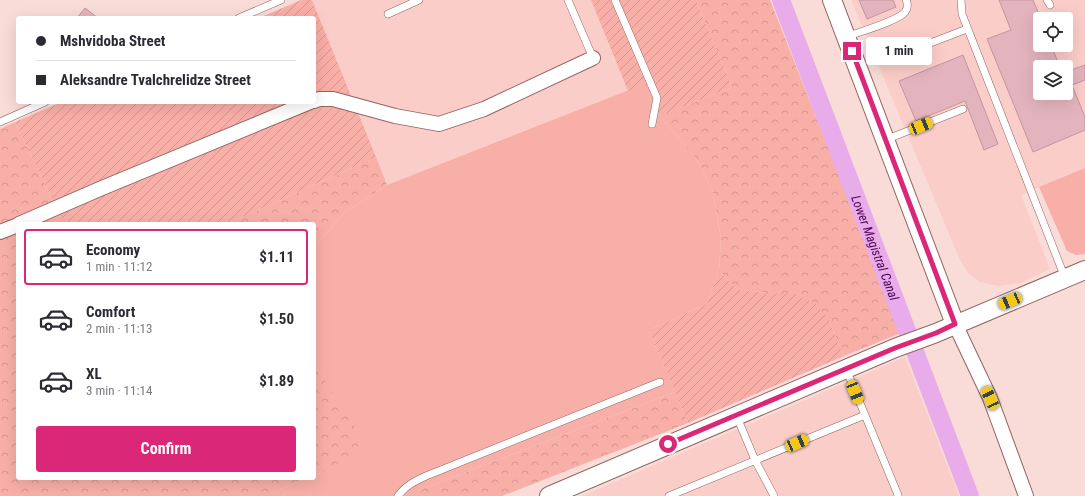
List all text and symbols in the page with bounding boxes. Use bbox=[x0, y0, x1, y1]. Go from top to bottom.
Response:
map controls bbox=[1033, 12, 1073, 100]
button: locate bbox=[1033, 12, 1073, 52]
text: Mshvidoba Street bbox=[60, 32, 165, 50]
callout: 1 min bbox=[866, 37, 932, 65]
route end bbox=[843, 42, 861, 60]
text: 1 min bbox=[885, 43, 913, 58]
button: layers bbox=[1033, 60, 1073, 100]
text: Aleksandre Tvalchrelidze Street bbox=[60, 71, 251, 89]
car bbox=[908, 116, 934, 136]
water label: Lower Magistral Canal bbox=[849, 193, 903, 303]
icon: car bbox=[38, 239, 74, 275]
text: Economy bbox=[86, 241, 140, 259]
text: $1.11 bbox=[259, 248, 294, 266]
text: 1 min · 11:12 bbox=[86, 259, 152, 274]
car bbox=[997, 291, 1023, 311]
icon: car bbox=[38, 301, 74, 337]
text: Comfort bbox=[86, 303, 135, 321]
text: $1.50 bbox=[259, 310, 294, 328]
text: 2 min · 11:13 bbox=[86, 321, 152, 336]
icon: car bbox=[38, 363, 74, 399]
text: XL bbox=[86, 365, 102, 383]
text: $1.89 bbox=[259, 372, 294, 390]
car bbox=[845, 379, 865, 405]
text: 3 min · 11:14 bbox=[86, 383, 152, 398]
car bbox=[979, 385, 1001, 411]
button: Confirm bbox=[36, 426, 296, 472]
car bbox=[784, 433, 810, 453]
route start bbox=[659, 435, 677, 453]

